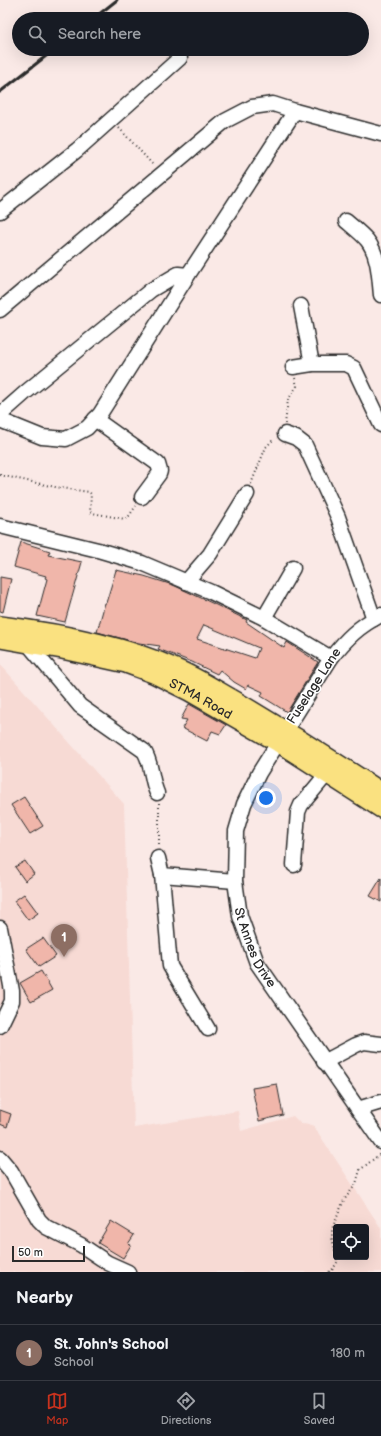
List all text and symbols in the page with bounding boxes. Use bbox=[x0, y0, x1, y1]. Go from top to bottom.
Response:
search box bbox=[12, 12, 369, 56]
icon: search bbox=[26, 23, 48, 45]
text: Search here bbox=[58, 25, 141, 44]
street label: Fuselage Lane bbox=[283, 645, 345, 727]
street label: STMA Road bbox=[166, 675, 235, 723]
your location bbox=[256, 788, 276, 808]
street label: St Annes Drive bbox=[231, 907, 280, 991]
pin: 1 bbox=[51, 924, 77, 957]
map controls bbox=[333, 1224, 369, 1260]
button: locate bbox=[333, 1224, 369, 1260]
scale bar bbox=[12, 1244, 85, 1263]
text: 50 m bbox=[18, 1246, 43, 1259]
text: Nearby bbox=[16, 1288, 73, 1308]
text: St. John's School bbox=[54, 1335, 169, 1354]
text: 1 bbox=[26, 1345, 32, 1361]
text: 180 m bbox=[330, 1345, 365, 1361]
text: School bbox=[54, 1354, 94, 1370]
tab: Map bbox=[46, 1390, 68, 1427]
tab: Directions bbox=[161, 1390, 211, 1427]
tab: Saved bbox=[304, 1390, 335, 1427]

